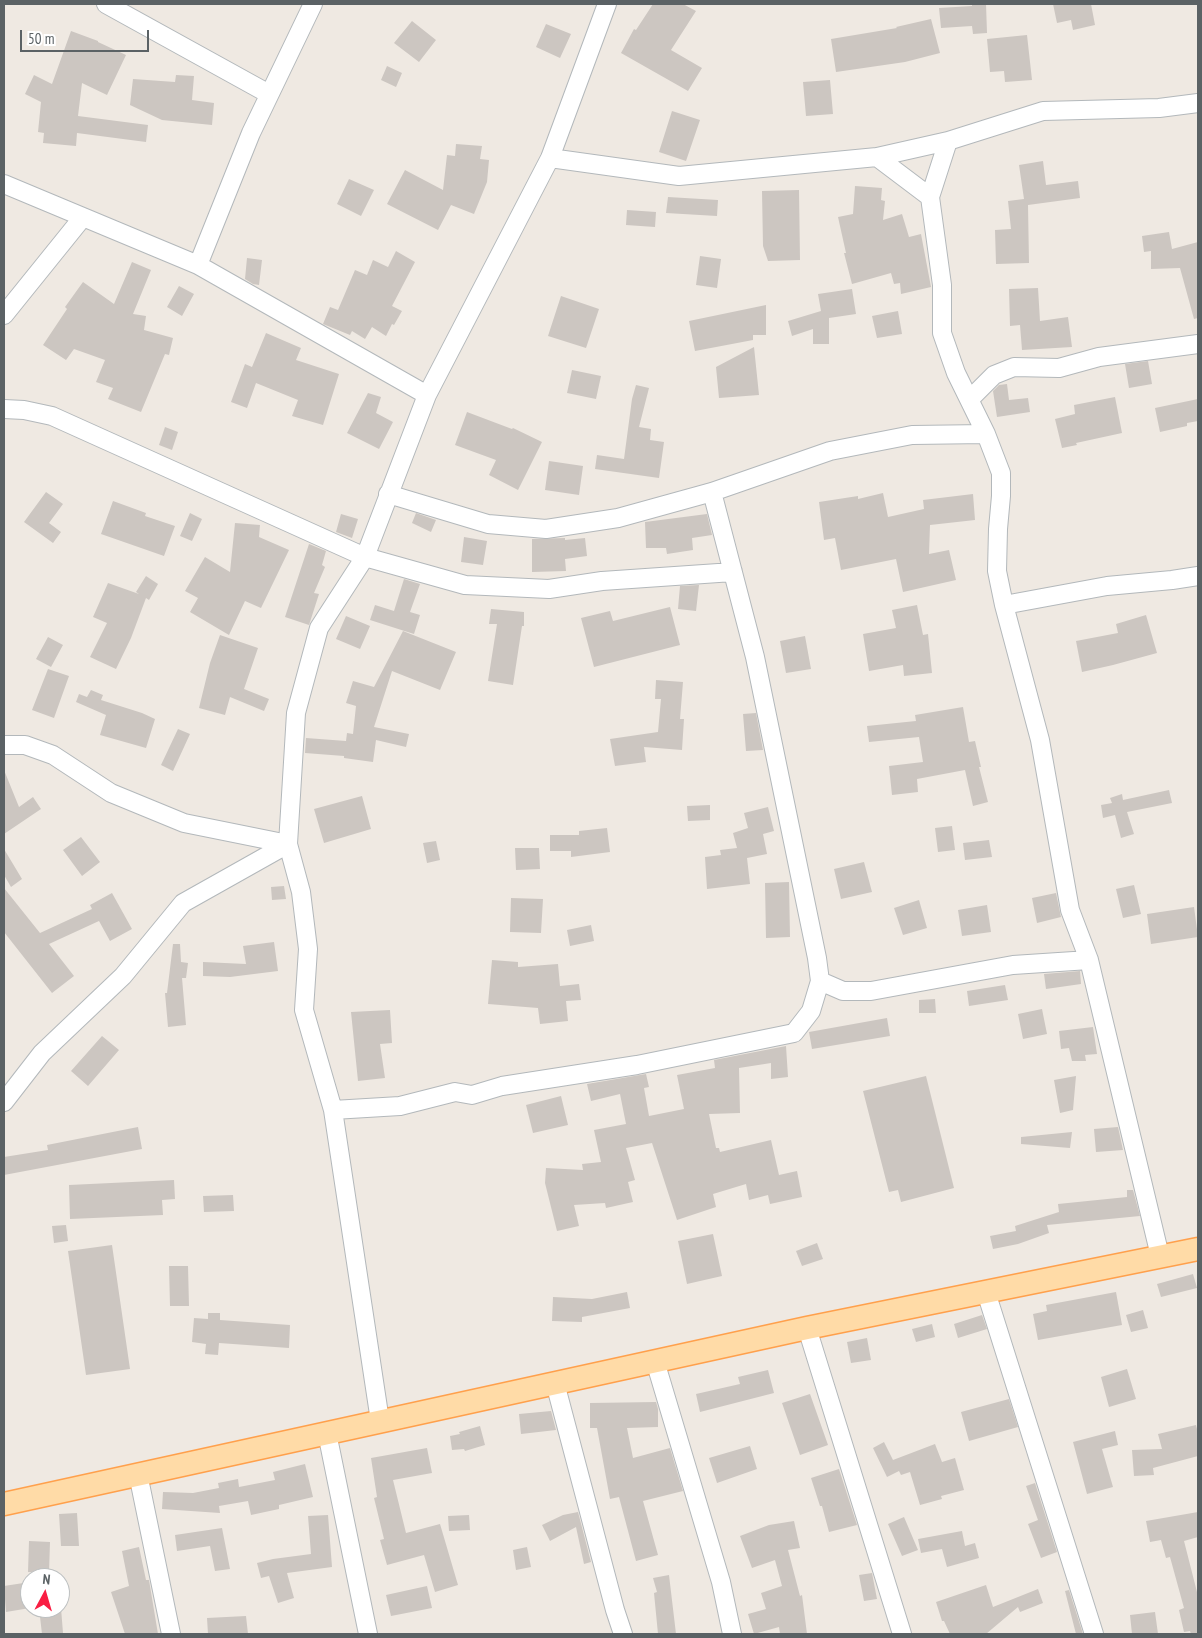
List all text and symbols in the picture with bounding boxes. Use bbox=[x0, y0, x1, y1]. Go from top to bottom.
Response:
scale bar bbox=[22, 20, 151, 52]
text: 50 m bbox=[28, 29, 54, 48]
north arrow bbox=[20, 1568, 70, 1618]
text: N bbox=[42, 1570, 51, 1588]

